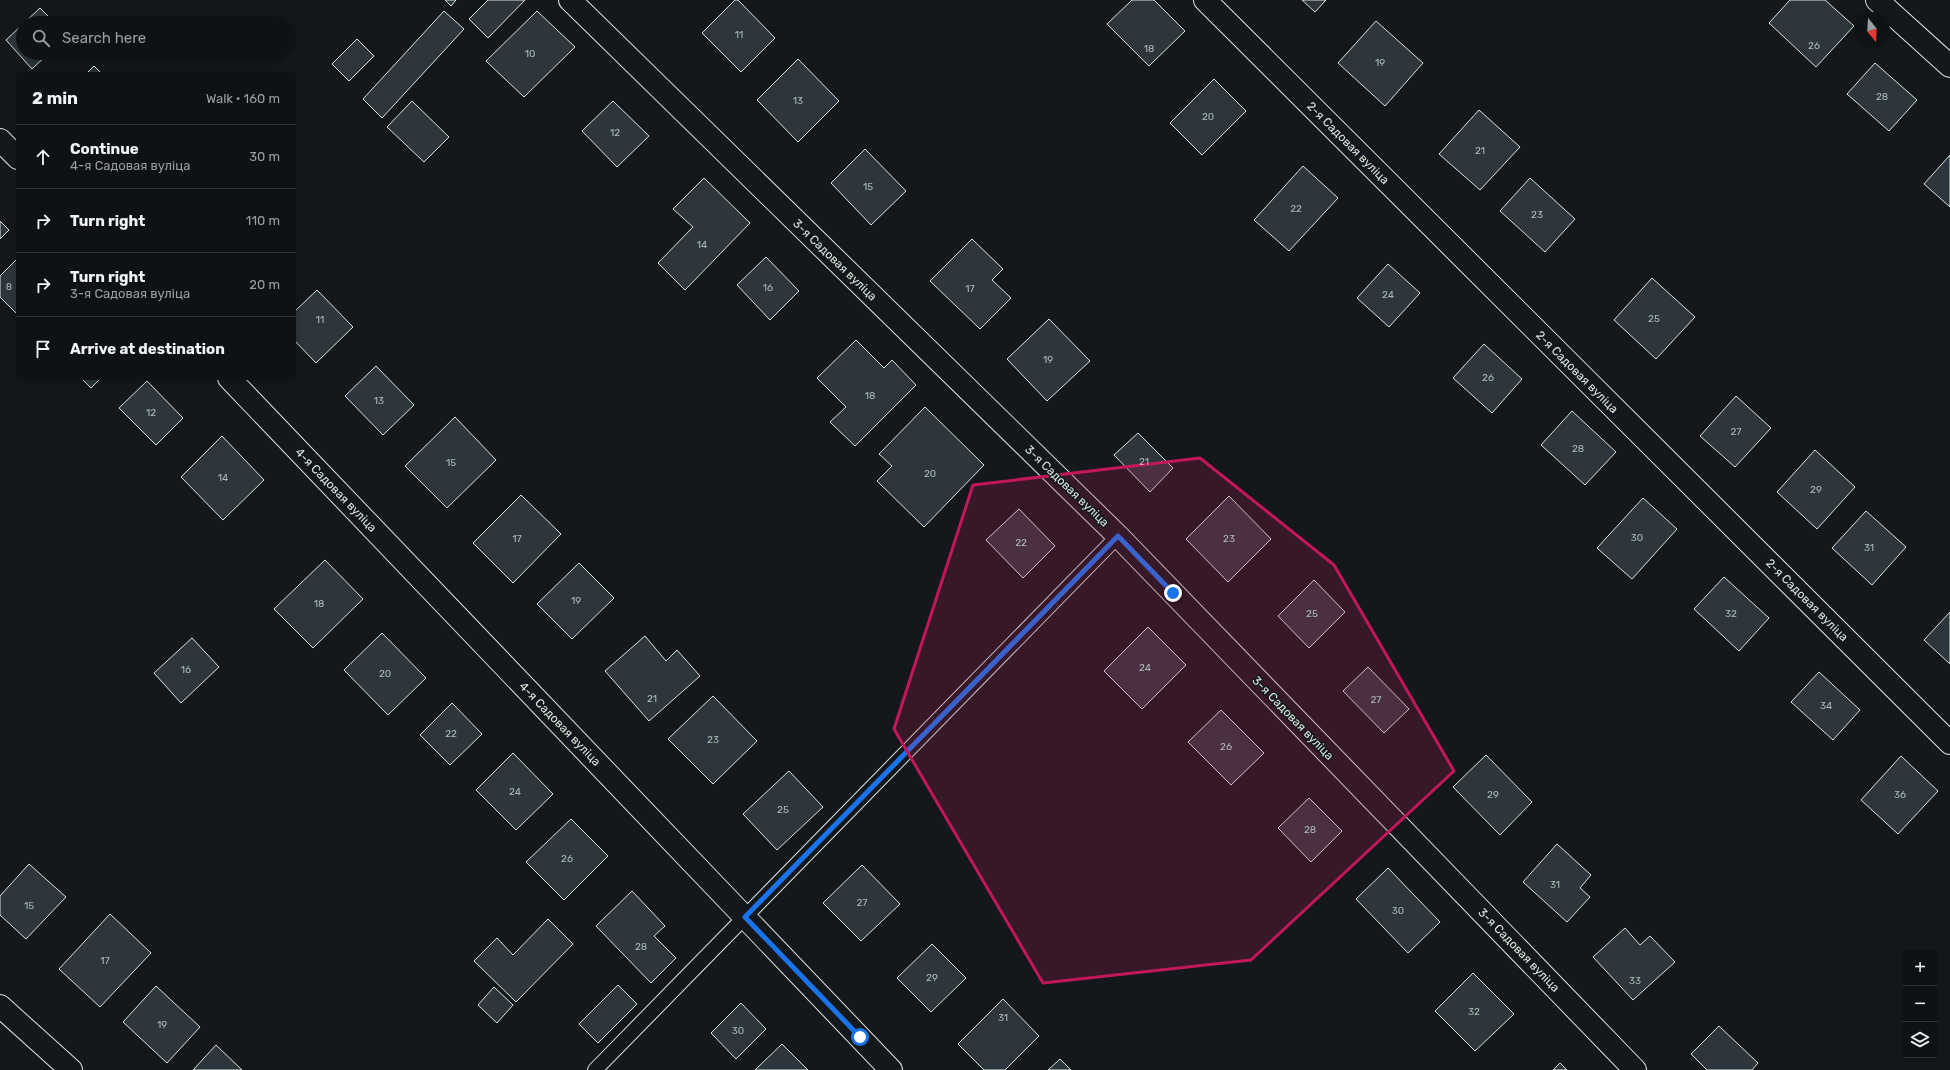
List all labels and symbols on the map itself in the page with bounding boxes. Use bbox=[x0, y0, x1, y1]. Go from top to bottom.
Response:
north arrow bbox=[1854, 12, 1890, 48]
house number: 11 bbox=[735, 29, 743, 41]
house number: 26 bbox=[1808, 40, 1820, 52]
house number: 18 bbox=[1144, 43, 1154, 55]
house number: 10 bbox=[525, 48, 535, 60]
house number: 19 bbox=[1375, 57, 1385, 69]
house number: 28 bbox=[1876, 91, 1888, 103]
house number: 13 bbox=[793, 95, 803, 107]
street label: 2-я Садовая вуліца bbox=[1304, 99, 1392, 187]
house number: 20 bbox=[1202, 111, 1214, 123]
house number: 12 bbox=[610, 127, 620, 139]
house number: 21 bbox=[1475, 145, 1485, 157]
house number: 15 bbox=[863, 181, 873, 193]
house number: 22 bbox=[1290, 203, 1302, 215]
house number: 23 bbox=[1531, 209, 1543, 221]
street label: 3-я Садовая вуліца bbox=[790, 216, 880, 304]
house number: 14 bbox=[697, 239, 707, 251]
house number: 8 bbox=[6, 281, 12, 293]
house number: 16 bbox=[763, 282, 773, 294]
house number: 17 bbox=[965, 283, 975, 295]
house number: 24 bbox=[1382, 289, 1394, 301]
house number: 25 bbox=[1648, 313, 1660, 325]
house number: 11 bbox=[316, 314, 324, 326]
street label: 2-я Садовая вуліца bbox=[1533, 328, 1621, 416]
house number: 19 bbox=[1043, 354, 1053, 366]
house number: 26 bbox=[1482, 372, 1494, 384]
house number: 18 bbox=[865, 390, 875, 402]
house number: 13 bbox=[374, 395, 384, 407]
house number: 12 bbox=[146, 407, 156, 419]
house number: 27 bbox=[1731, 426, 1742, 438]
street label: 3-я Садовая вуліца bbox=[1022, 442, 1112, 530]
house number: 28 bbox=[1572, 443, 1584, 455]
street label: 4-я Садовая вуліца bbox=[292, 445, 380, 535]
house number: 21 bbox=[1139, 456, 1149, 468]
house number: 15 bbox=[446, 457, 456, 469]
house number: 20 bbox=[924, 468, 936, 480]
house number: 14 bbox=[218, 472, 228, 484]
house number: 29 bbox=[1810, 484, 1822, 496]
house number: 30 bbox=[1631, 532, 1643, 544]
house number: 17 bbox=[512, 533, 522, 545]
house number: 23 bbox=[1223, 533, 1235, 545]
house number: 22 bbox=[1015, 537, 1027, 549]
house number: 31 bbox=[1864, 542, 1874, 554]
street label: 2-я Садовая вуліца bbox=[1763, 556, 1851, 644]
route end bbox=[1164, 584, 1182, 602]
house number: 19 bbox=[571, 595, 581, 607]
house number: 18 bbox=[314, 598, 324, 610]
house number: 25 bbox=[1306, 608, 1318, 620]
house number: 32 bbox=[1725, 608, 1737, 620]
house number: 24 bbox=[1139, 662, 1151, 674]
house number: 16 bbox=[181, 664, 191, 676]
house number: 20 bbox=[379, 668, 391, 680]
street label: 3-я Садовая вуліца bbox=[1249, 673, 1337, 763]
street label: 4-я Садовая вуліца bbox=[516, 679, 604, 769]
house number: 21 bbox=[647, 693, 657, 705]
house number: 27 bbox=[1371, 694, 1382, 706]
house number: 34 bbox=[1820, 700, 1832, 712]
house number: 22 bbox=[445, 728, 457, 740]
house number: 23 bbox=[707, 734, 719, 746]
house number: 26 bbox=[1220, 741, 1232, 753]
house number: 24 bbox=[509, 786, 521, 798]
house number: 29 bbox=[1487, 789, 1499, 801]
house number: 36 bbox=[1894, 789, 1906, 801]
house number: 25 bbox=[777, 804, 789, 816]
house number: 28 bbox=[1304, 824, 1316, 836]
house number: 26 bbox=[561, 853, 573, 865]
house number: 31 bbox=[1550, 879, 1560, 891]
house number: 27 bbox=[857, 897, 868, 909]
house number: 15 bbox=[24, 900, 34, 912]
house number: 30 bbox=[1392, 905, 1404, 917]
street label: 3-я Садовая вуліца bbox=[1475, 905, 1563, 995]
house number: 28 bbox=[635, 941, 647, 953]
house number: 17 bbox=[100, 955, 110, 967]
house number: 29 bbox=[926, 972, 938, 984]
house number: 33 bbox=[1629, 975, 1641, 987]
house number: 32 bbox=[1468, 1006, 1480, 1018]
house number: 31 bbox=[998, 1012, 1008, 1024]
house number: 19 bbox=[157, 1019, 167, 1031]
house number: 30 bbox=[732, 1025, 744, 1037]
route start bbox=[851, 1028, 869, 1046]

